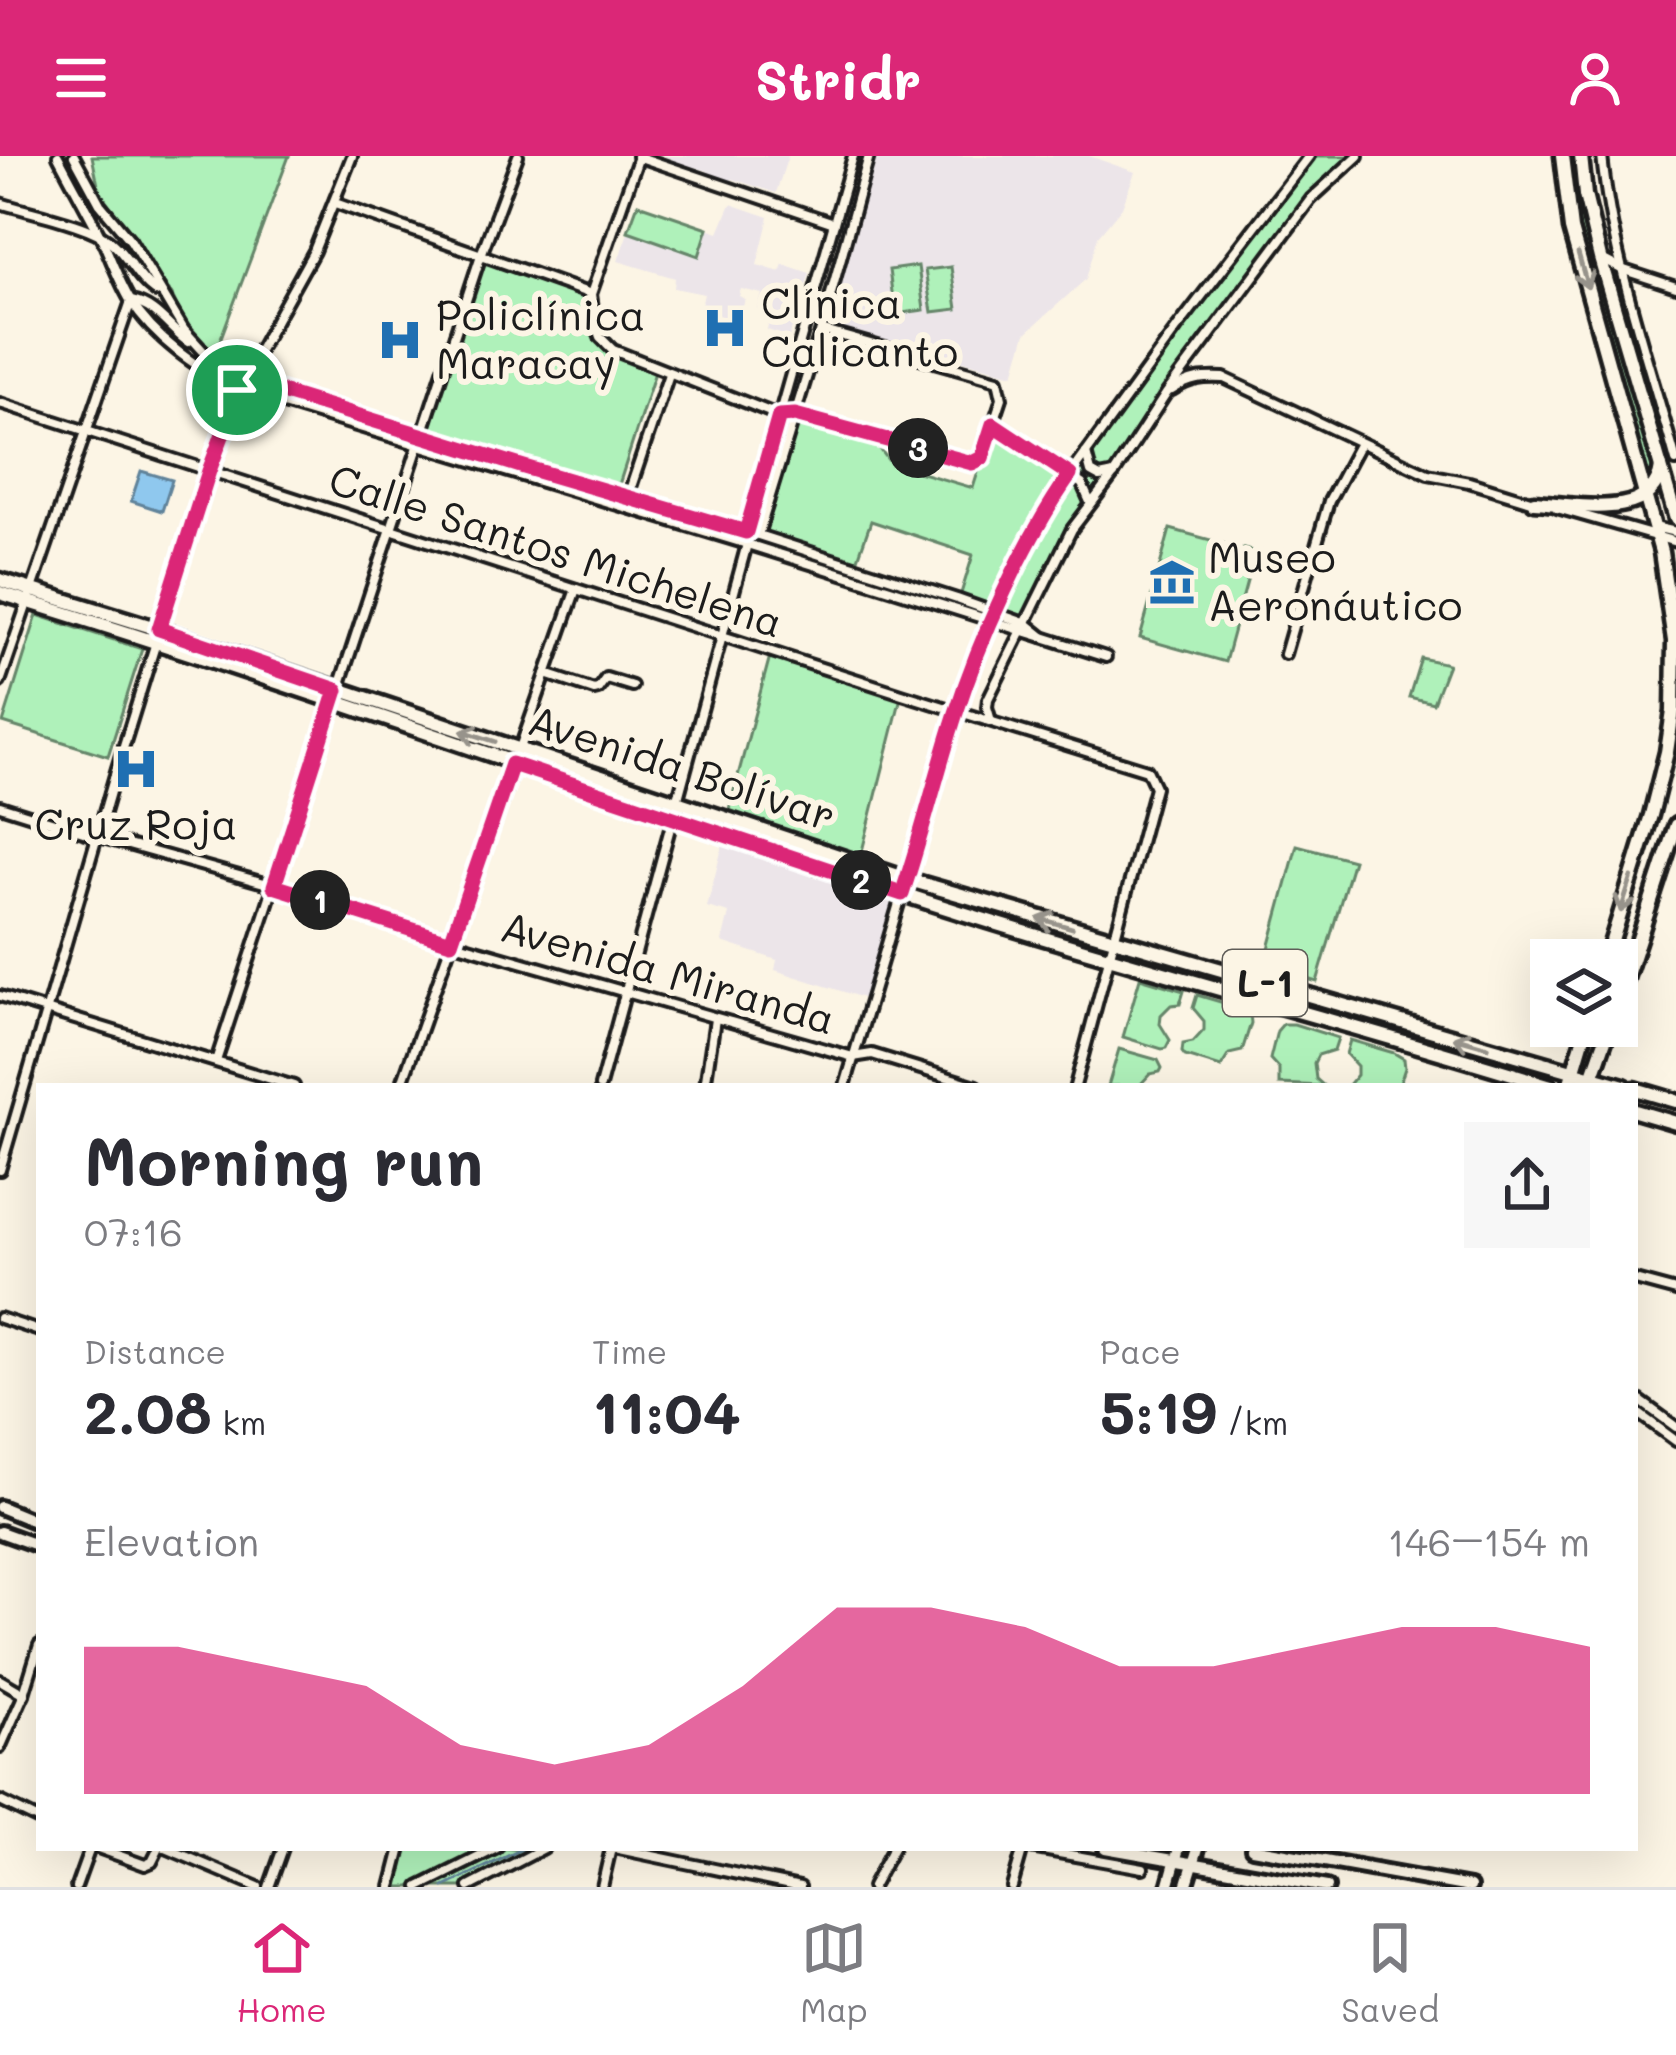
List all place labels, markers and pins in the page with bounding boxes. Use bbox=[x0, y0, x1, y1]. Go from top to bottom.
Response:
place label: Clínica Calicanto bbox=[761, 275, 958, 378]
place label: Policlínica Maracay bbox=[436, 287, 645, 390]
hospital icon: Clínica Calicanto bbox=[700, 303, 750, 353]
hospital icon: Policlínica Maracay bbox=[375, 315, 425, 365]
pin bbox=[186, 339, 288, 441]
pin: 3 bbox=[888, 418, 948, 478]
place label: Museo Aeronáutico bbox=[1208, 529, 1462, 632]
museum icon: Museo Aeronáutico bbox=[1147, 557, 1197, 607]
hospital icon: Cruz Roja bbox=[111, 744, 161, 794]
place label: Cruz Roja bbox=[35, 796, 237, 851]
pin: 2 bbox=[831, 850, 891, 910]
pin: 1 bbox=[290, 870, 350, 930]

